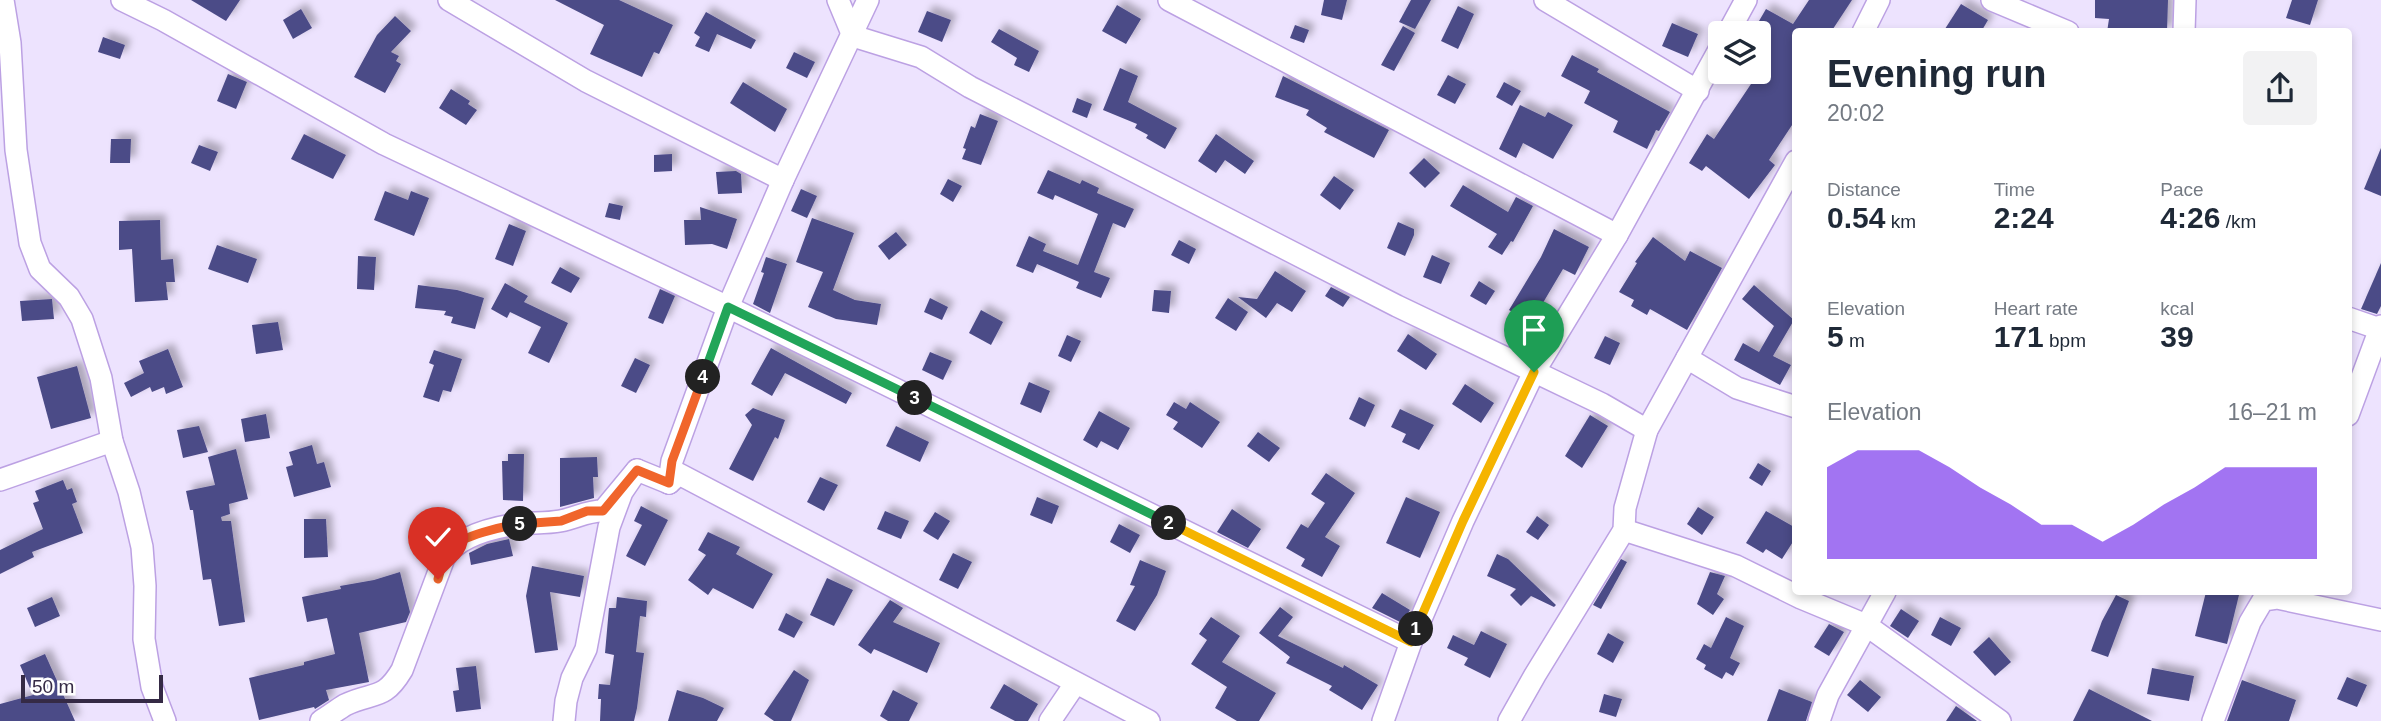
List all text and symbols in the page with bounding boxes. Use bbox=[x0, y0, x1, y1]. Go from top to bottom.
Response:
map controls bbox=[1708, 21, 1771, 84]
button: layers bbox=[1708, 21, 1771, 84]
button: share bbox=[2243, 51, 2317, 125]
text: Evening run bbox=[1827, 53, 2047, 95]
text: 20:02 bbox=[1827, 100, 1885, 126]
text: Distance bbox=[1827, 179, 1901, 200]
text: Time bbox=[1994, 179, 2035, 200]
text: Pace bbox=[2160, 179, 2204, 200]
text: 0.54 bbox=[1827, 201, 1885, 234]
text: 2:24 bbox=[1994, 201, 2054, 234]
text: 4:26 bbox=[2160, 201, 2220, 234]
text: km bbox=[1885, 211, 1916, 232]
text: /km bbox=[2220, 211, 2256, 232]
text: Elevation bbox=[1827, 298, 1905, 319]
text: Heart rate bbox=[1994, 298, 2078, 319]
text: kcal bbox=[2160, 298, 2194, 319]
pin bbox=[1504, 300, 1564, 372]
icon: arrive bbox=[1515, 311, 1553, 349]
text: 5 bbox=[1827, 320, 1844, 353]
text: 171 bbox=[1994, 320, 2044, 353]
text: 39 bbox=[2160, 320, 2194, 353]
text: m bbox=[1844, 330, 1865, 351]
text: bpm bbox=[2044, 330, 2086, 351]
pin: 4 bbox=[686, 360, 720, 394]
text: 4 bbox=[697, 366, 708, 387]
pin: 3 bbox=[898, 380, 932, 416]
text: 3 bbox=[909, 387, 920, 408]
text: Elevation bbox=[1827, 399, 1922, 425]
text: 16–21 m bbox=[2227, 399, 2317, 425]
pin: 2 bbox=[1152, 505, 1186, 540]
pin: 5 bbox=[503, 506, 538, 542]
pin bbox=[408, 507, 468, 579]
text: 2 bbox=[1163, 512, 1174, 533]
text: 5 bbox=[514, 513, 525, 534]
icon: check bbox=[419, 518, 457, 556]
pin: 1 bbox=[1398, 612, 1434, 646]
text: 1 bbox=[1410, 618, 1421, 639]
scale bar bbox=[21, 672, 163, 704]
text: 50 m bbox=[32, 676, 74, 697]

